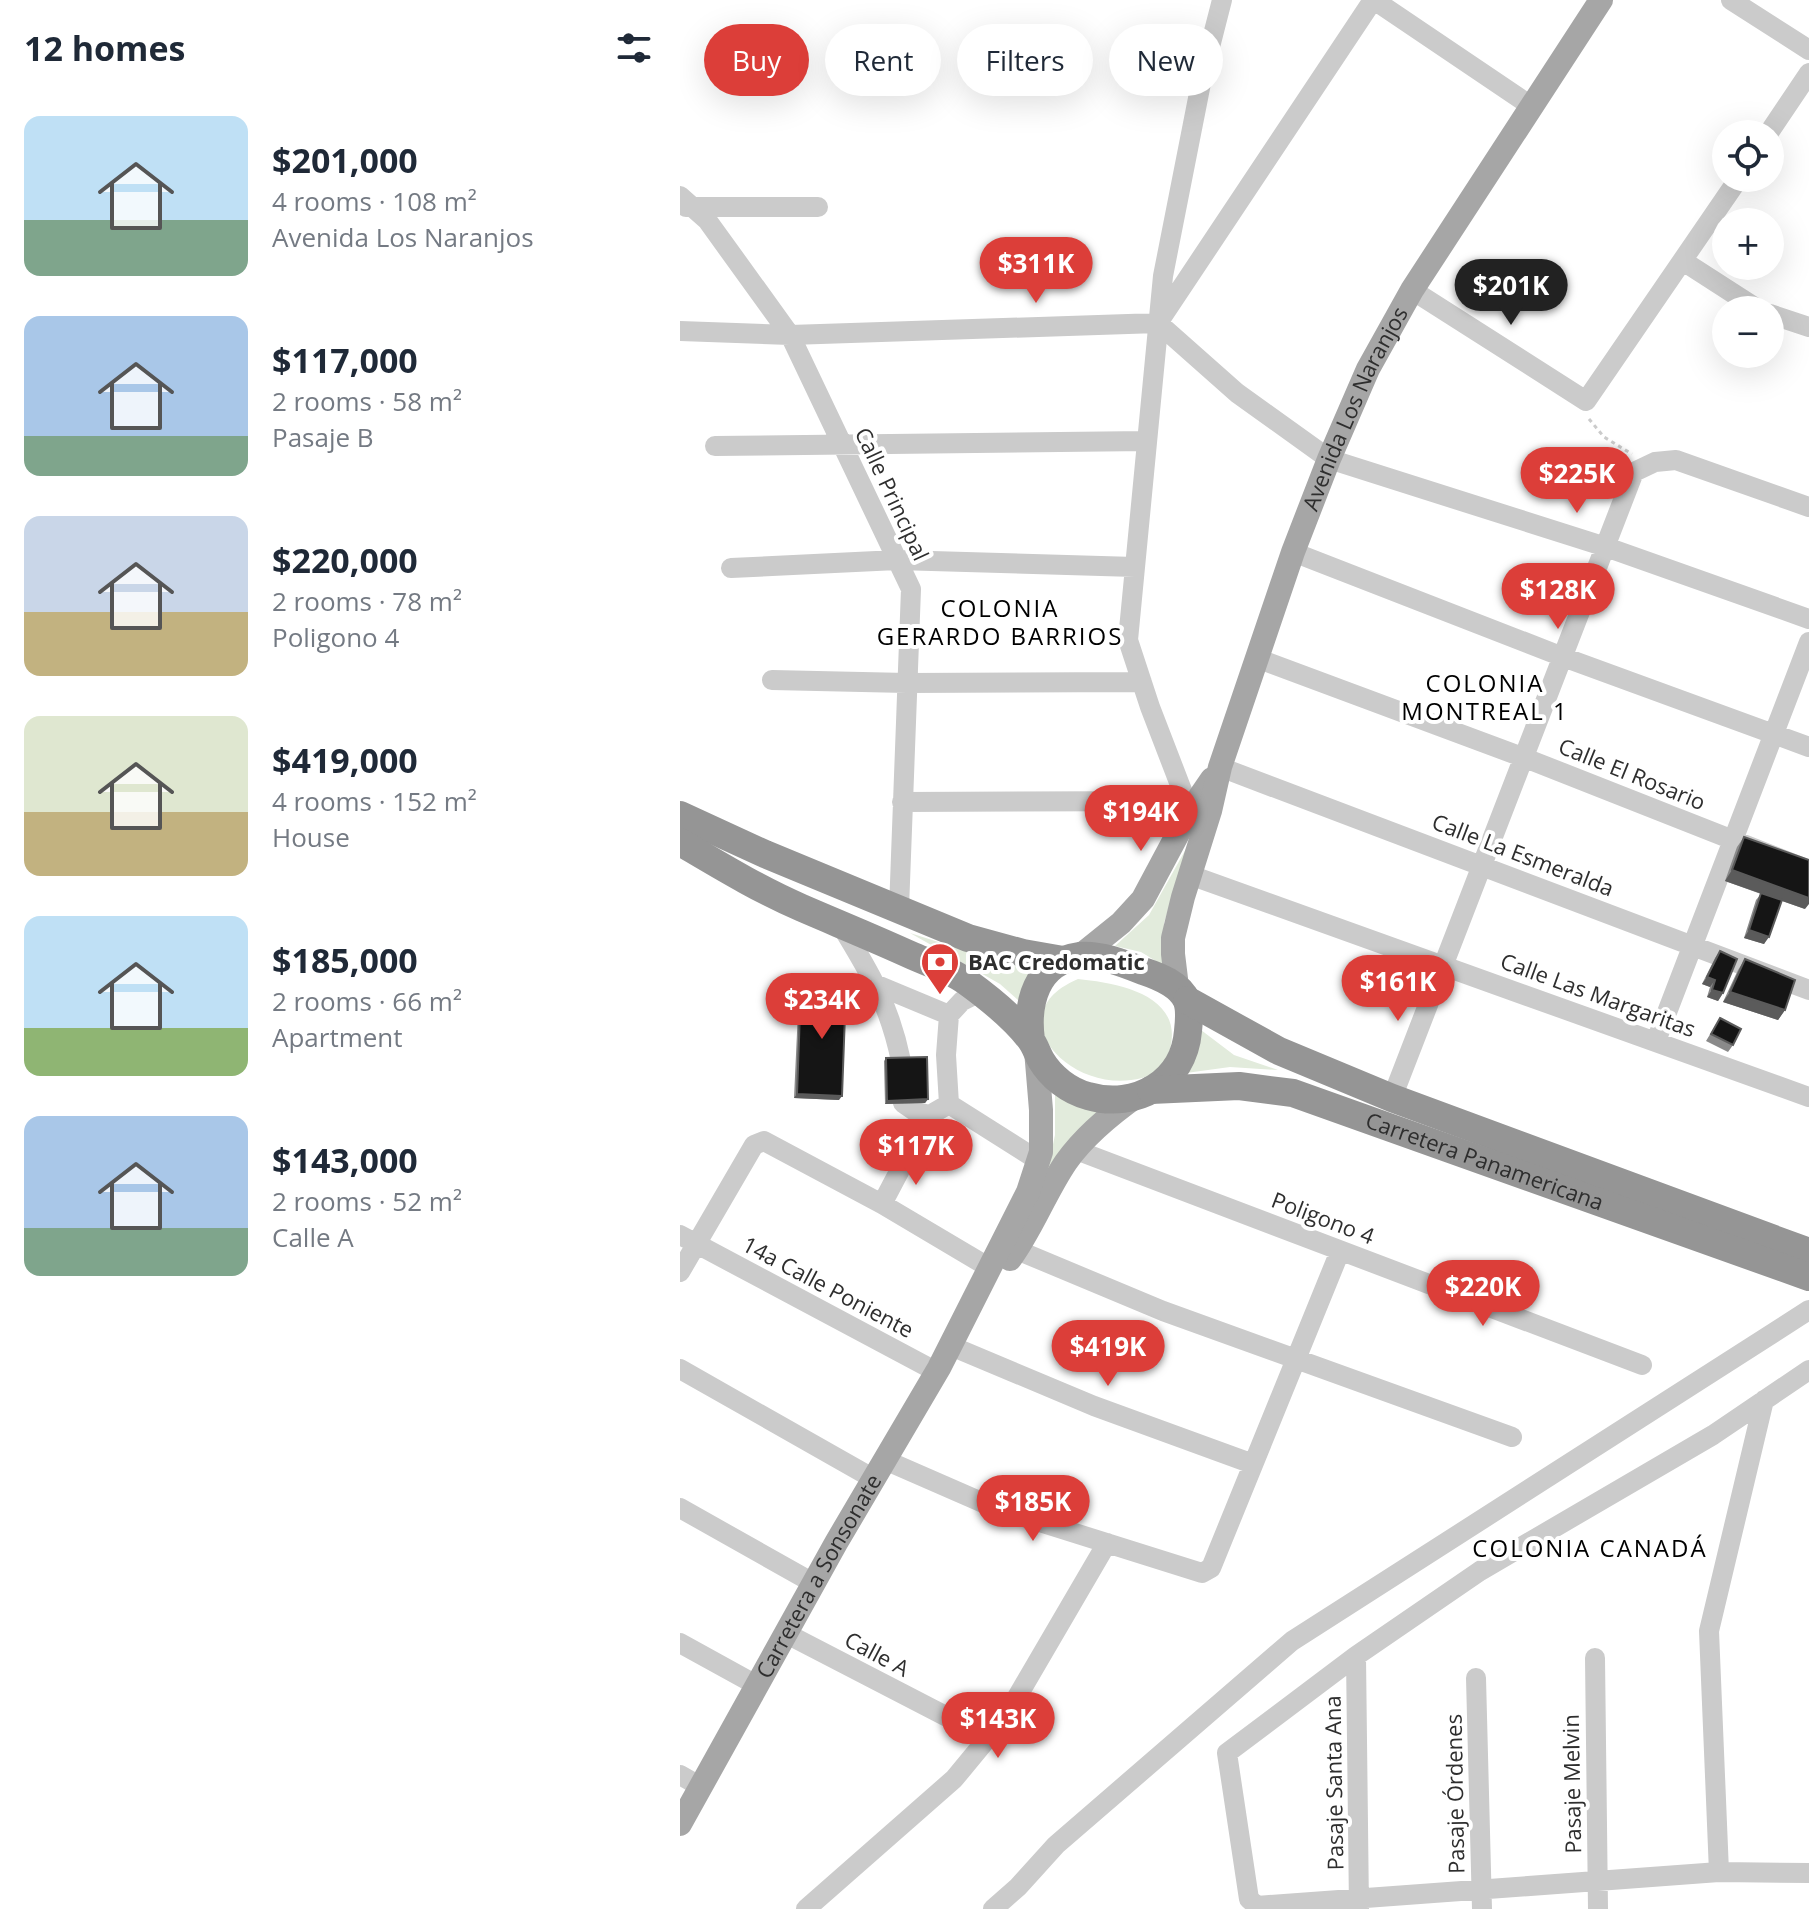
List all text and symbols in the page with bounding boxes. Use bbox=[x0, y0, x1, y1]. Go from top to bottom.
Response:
chip: Buy bbox=[704, 24, 809, 96]
chip: Rent bbox=[825, 24, 941, 96]
chip: Filters bbox=[957, 24, 1093, 96]
chip: New bbox=[1109, 24, 1223, 96]
text: 12 homes bbox=[24, 25, 185, 71]
icon: filters bbox=[612, 26, 656, 70]
map controls bbox=[1712, 120, 1784, 368]
button: locate bbox=[1712, 120, 1784, 192]
text: $201,000 bbox=[272, 137, 418, 183]
icon: home bbox=[88, 148, 184, 244]
text: 4 rooms · 108 m² bbox=[272, 183, 477, 219]
button: + bbox=[1712, 208, 1784, 280]
text: Avenida Los Naranjos bbox=[272, 219, 534, 255]
pin: $311K bbox=[980, 237, 1092, 305]
text: $311K bbox=[998, 245, 1074, 281]
pin: $201K bbox=[1455, 259, 1567, 327]
text: $201K bbox=[1473, 267, 1549, 303]
button: − bbox=[1712, 296, 1784, 368]
street label: Avenida Los Naranjos bbox=[1294, 301, 1414, 515]
text: $117,000 bbox=[272, 337, 418, 383]
icon: home bbox=[88, 348, 184, 444]
text: 2 rooms · 58 m² bbox=[272, 383, 462, 419]
text: Pasaje B bbox=[272, 419, 374, 455]
street label: Calle Principal bbox=[849, 422, 937, 565]
pin: $225K bbox=[1521, 447, 1633, 515]
text: $225K bbox=[1539, 455, 1615, 491]
text: $220,000 bbox=[272, 537, 418, 583]
icon: home bbox=[88, 548, 184, 644]
pin: $128K bbox=[1502, 563, 1614, 631]
text: $128K bbox=[1520, 571, 1596, 607]
text: 2 rooms · 78 m² bbox=[272, 583, 462, 619]
district label: COLONIA GERARDO BARRIOS bbox=[877, 591, 1123, 652]
text: Poligono 4 bbox=[272, 619, 399, 655]
district label: COLONIA MONTREAL 1 bbox=[1401, 666, 1569, 727]
street label: Calle El Rosario bbox=[1554, 730, 1710, 816]
text: $419,000 bbox=[272, 737, 418, 783]
icon: home bbox=[88, 748, 184, 844]
text: 4 rooms · 152 m² bbox=[272, 783, 477, 819]
pin: $194K bbox=[1085, 785, 1197, 853]
text: $194K bbox=[1103, 793, 1179, 829]
street label: Calle La Esmeralda bbox=[1428, 806, 1619, 903]
text: House bbox=[272, 819, 350, 855]
text: $185,000 bbox=[272, 937, 418, 983]
bank icon: BAC Credomatic bbox=[919, 941, 961, 996]
street label: Calle Las Margaritas bbox=[1497, 945, 1700, 1043]
place label: BAC Credomatic bbox=[968, 946, 1145, 976]
icon: home bbox=[88, 948, 184, 1044]
pin: $161K bbox=[1342, 955, 1454, 1023]
text: $161K bbox=[1360, 963, 1436, 999]
pin: $234K bbox=[766, 973, 878, 1041]
text: $234K bbox=[784, 981, 860, 1017]
text: 2 rooms · 66 m² bbox=[272, 983, 462, 1019]
text: Apartment bbox=[272, 1019, 403, 1055]
street label: Carretera Panamericana bbox=[1362, 1104, 1608, 1217]
pin: $117K bbox=[860, 1119, 972, 1187]
text: $117K bbox=[878, 1127, 954, 1163]
text: $143,000 bbox=[272, 1137, 418, 1183]
icon: home bbox=[88, 1148, 184, 1244]
text: 2 rooms · 52 m² bbox=[272, 1183, 462, 1219]
street label: Poligono 4 bbox=[1268, 1184, 1379, 1251]
text: Calle A bbox=[272, 1219, 354, 1255]
street label: 14a Calle Poniente bbox=[738, 1228, 919, 1344]
pin: $220K bbox=[1427, 1260, 1539, 1328]
text: $220K bbox=[1445, 1268, 1521, 1304]
pin: $419K bbox=[1052, 1320, 1164, 1388]
text: $419K bbox=[1070, 1328, 1146, 1364]
street label: Carretera a Sonsonate bbox=[748, 1468, 887, 1683]
pin: $185K bbox=[977, 1475, 1089, 1543]
text: $185K bbox=[995, 1483, 1071, 1519]
district label: COLONIA CANADÁ bbox=[1472, 1531, 1708, 1564]
street label: Calle A bbox=[840, 1624, 915, 1683]
pin: $143K bbox=[942, 1692, 1054, 1760]
street label: Pasaje Santa Ana bbox=[1316, 1695, 1350, 1871]
text: $143K bbox=[960, 1700, 1036, 1736]
street label: Pasaje Órdenes bbox=[1438, 1714, 1470, 1874]
street label: Pasaje Melvin bbox=[1555, 1714, 1587, 1854]

